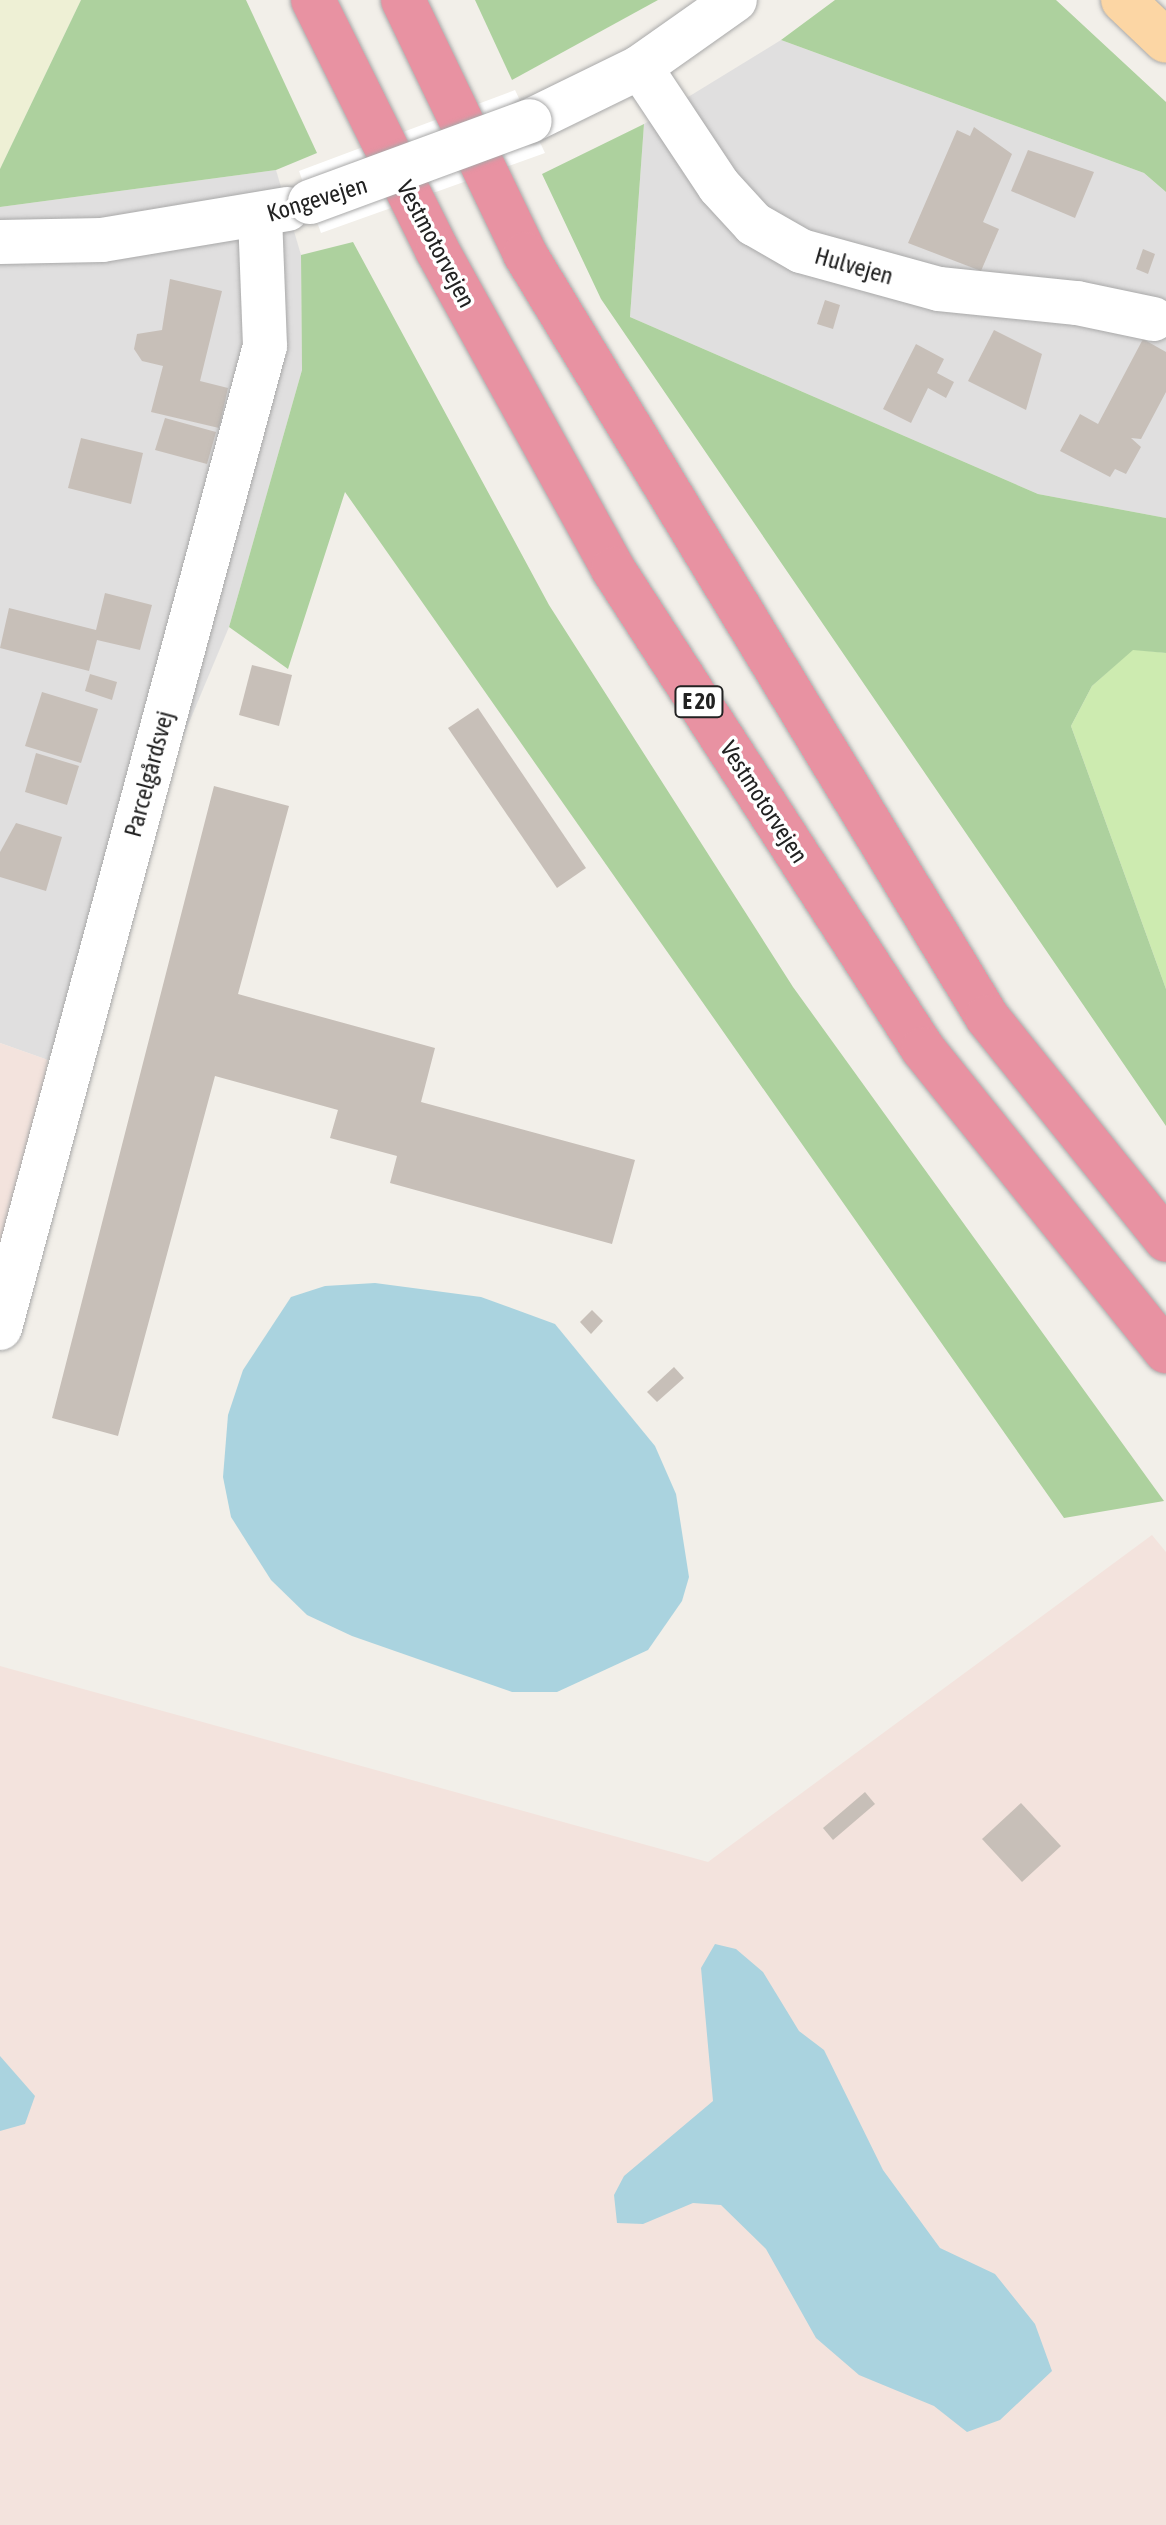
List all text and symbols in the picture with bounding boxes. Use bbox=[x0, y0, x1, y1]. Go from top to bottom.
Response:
street label: Kongevejen bbox=[263, 170, 371, 228]
street label: Vestmotorvejen bbox=[391, 176, 481, 312]
street label: Hulvejen bbox=[811, 241, 897, 291]
road number: E 20 bbox=[673, 684, 725, 720]
street label: Parcelgårdsvej bbox=[118, 708, 180, 840]
street label: Vestmotorvejen bbox=[714, 736, 814, 868]

